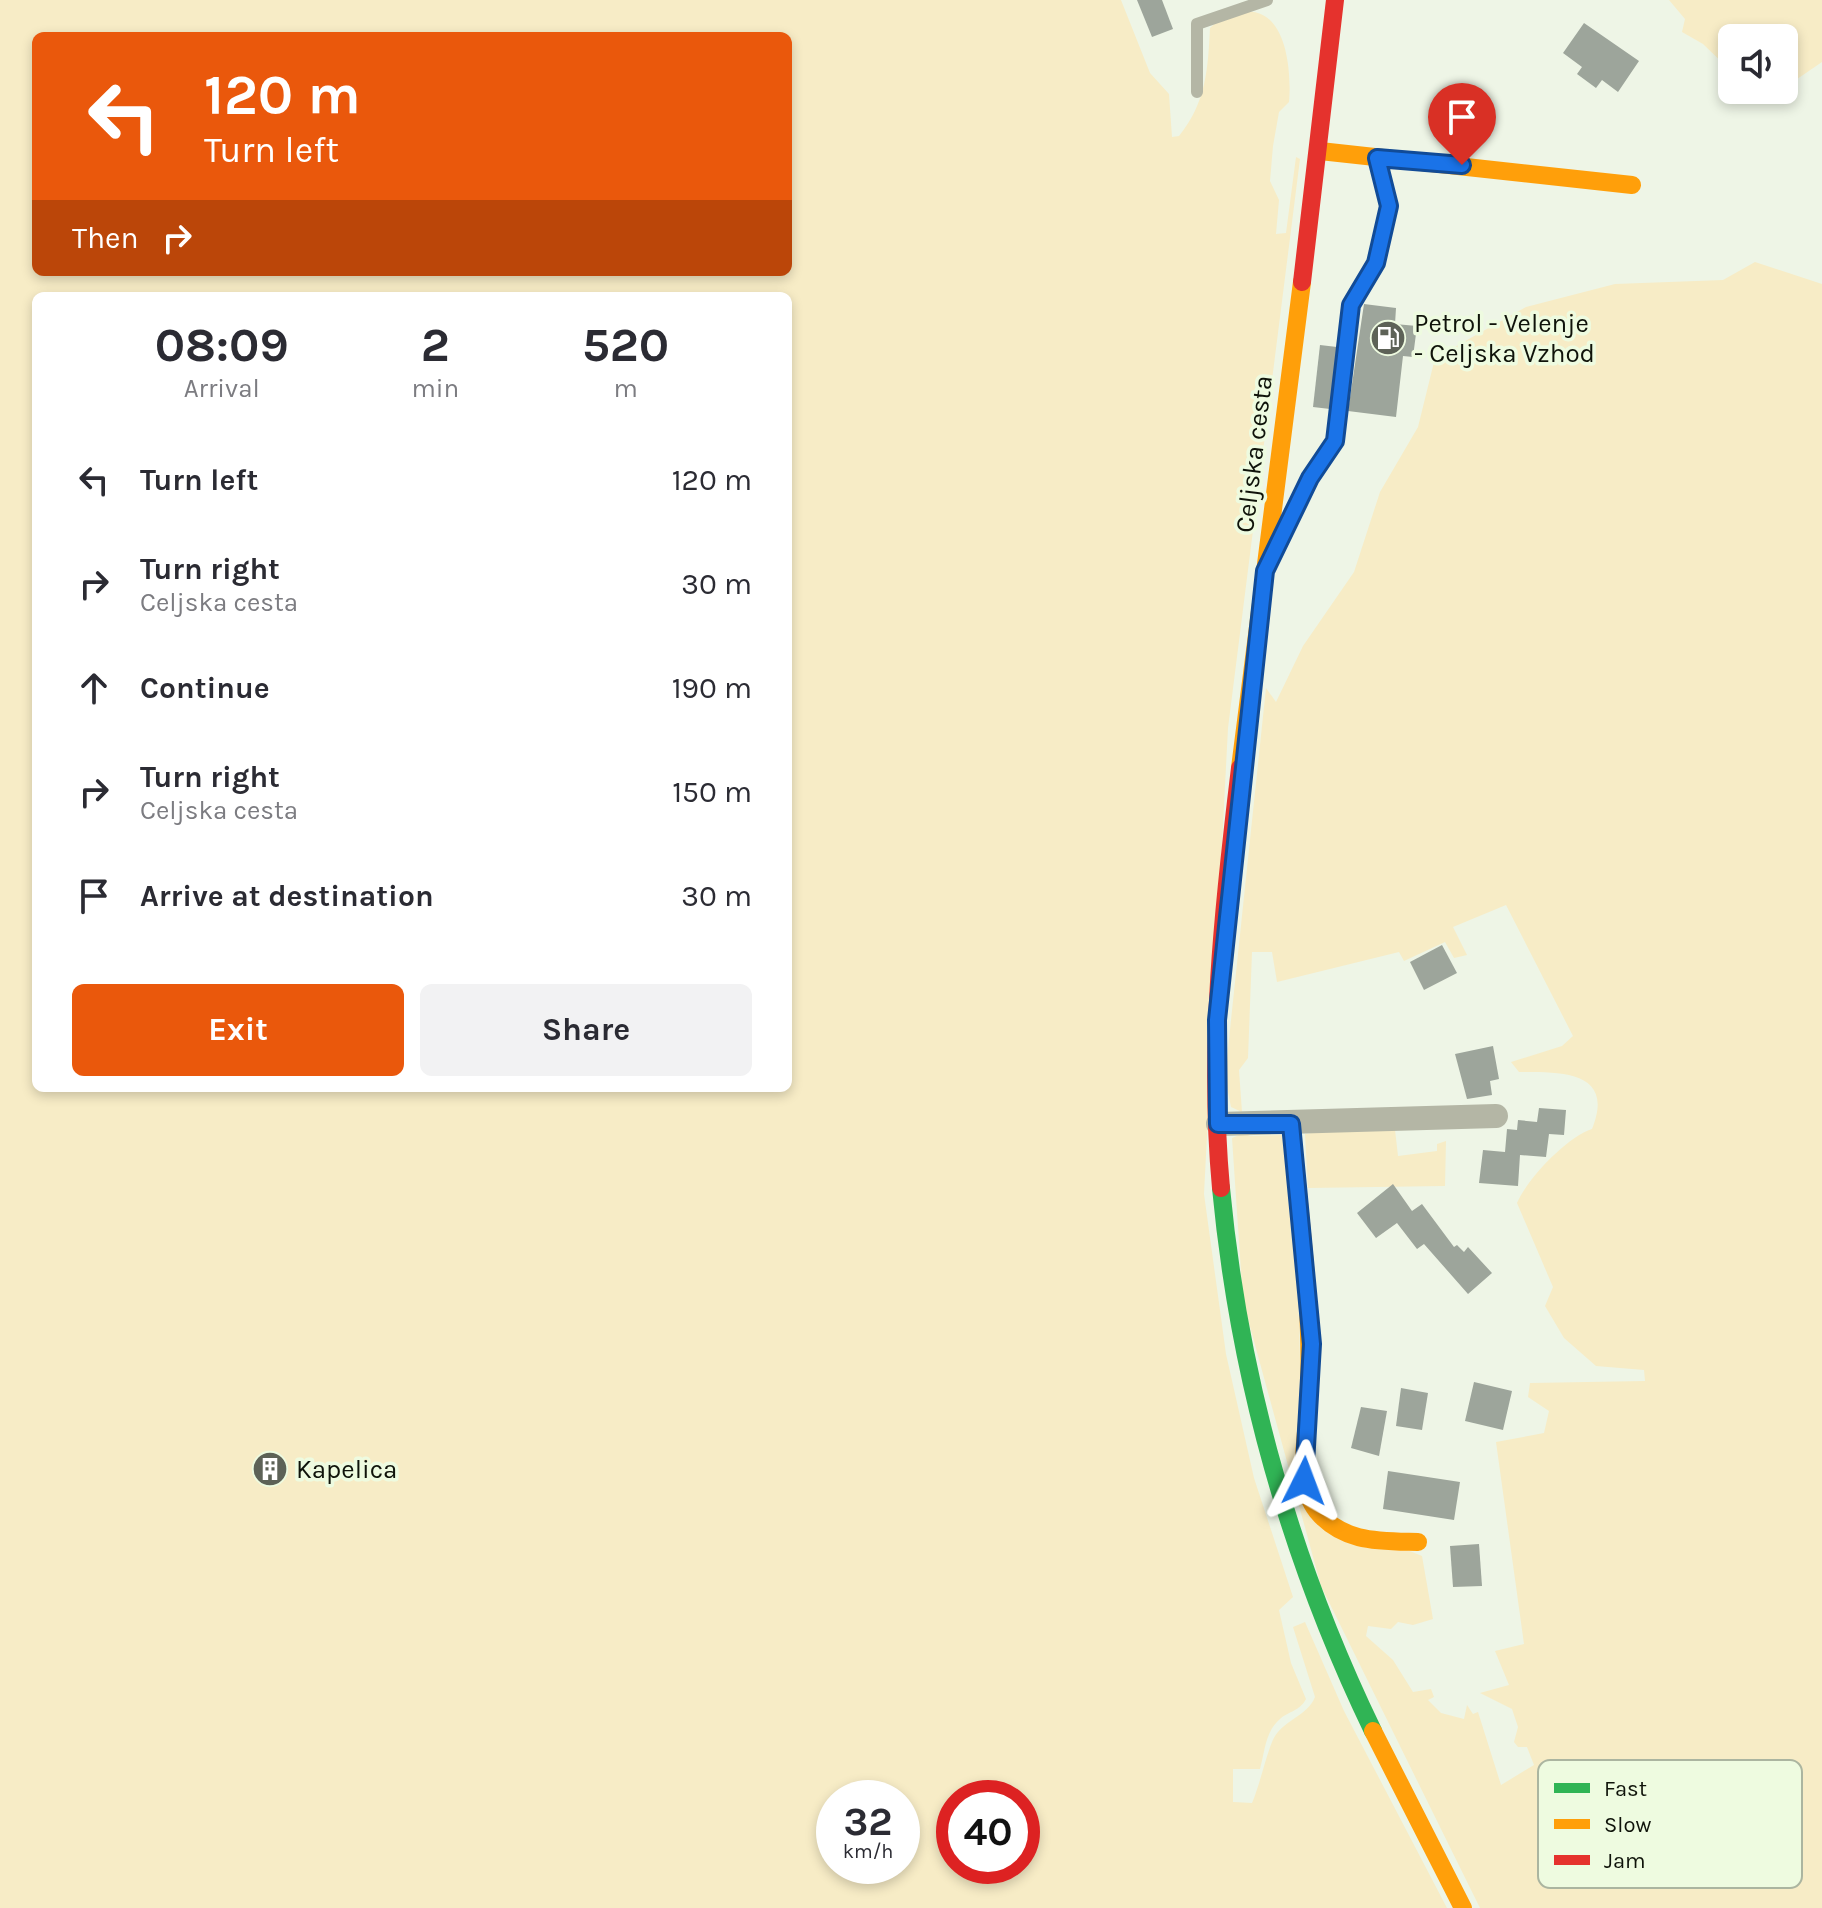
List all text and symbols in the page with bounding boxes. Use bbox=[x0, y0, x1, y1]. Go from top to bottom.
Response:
map controls bbox=[1718, 24, 1798, 104]
button: sound bbox=[1718, 24, 1798, 104]
text: 120 m bbox=[204, 62, 361, 127]
icon: left bbox=[72, 64, 176, 168]
pin bbox=[1428, 83, 1496, 165]
icon: arrive bbox=[1440, 95, 1484, 139]
text: Turn left bbox=[204, 129, 339, 171]
icon: right bbox=[155, 216, 199, 260]
text: Then bbox=[72, 220, 139, 256]
place label: Petrol - Velenje - Celjska Vzhod bbox=[1414, 308, 1595, 369]
text: 08:09 bbox=[155, 317, 289, 373]
text: 2 bbox=[421, 317, 450, 373]
text: 520 bbox=[582, 317, 669, 373]
fuel station icon: Petrol - Velenje - Celjska Vzhod bbox=[1369, 319, 1407, 357]
text: Arrival bbox=[184, 373, 260, 404]
text: min bbox=[411, 373, 459, 404]
text: m bbox=[613, 373, 638, 404]
street label: Celjska cesta bbox=[1229, 374, 1279, 534]
icon: left bbox=[72, 458, 116, 502]
text: Turn left bbox=[140, 462, 258, 498]
text: 120 m bbox=[672, 462, 752, 498]
text: Turn right bbox=[140, 551, 280, 587]
icon: right bbox=[72, 562, 116, 606]
text: 30 m bbox=[681, 566, 752, 602]
text: Celjska cesta bbox=[140, 587, 298, 618]
icon: ahead bbox=[72, 666, 116, 710]
text: Continue bbox=[140, 670, 270, 706]
text: 190 m bbox=[672, 670, 752, 706]
text: Turn right bbox=[140, 759, 280, 795]
icon: right bbox=[72, 770, 116, 814]
text: 150 m bbox=[672, 774, 752, 810]
text: Celjska cesta bbox=[140, 795, 298, 826]
icon: arrive bbox=[72, 874, 116, 918]
text: Arrive at destination bbox=[140, 878, 434, 914]
text: 30 m bbox=[681, 878, 752, 914]
button: Exit bbox=[72, 984, 404, 1076]
button: Share bbox=[420, 984, 752, 1076]
position arrow bbox=[1262, 1439, 1346, 1523]
building icon: Kapelica bbox=[251, 1450, 289, 1488]
place label: Kapelica bbox=[296, 1454, 397, 1485]
legend bbox=[1538, 1760, 1802, 1888]
text: Fast bbox=[1604, 1776, 1647, 1802]
speed limit sign: 40 bbox=[936, 1780, 1040, 1884]
text: 32 bbox=[843, 1798, 893, 1845]
text: Slow bbox=[1604, 1812, 1651, 1838]
text: km/h bbox=[843, 1840, 893, 1863]
text: Jam bbox=[1604, 1848, 1646, 1874]

